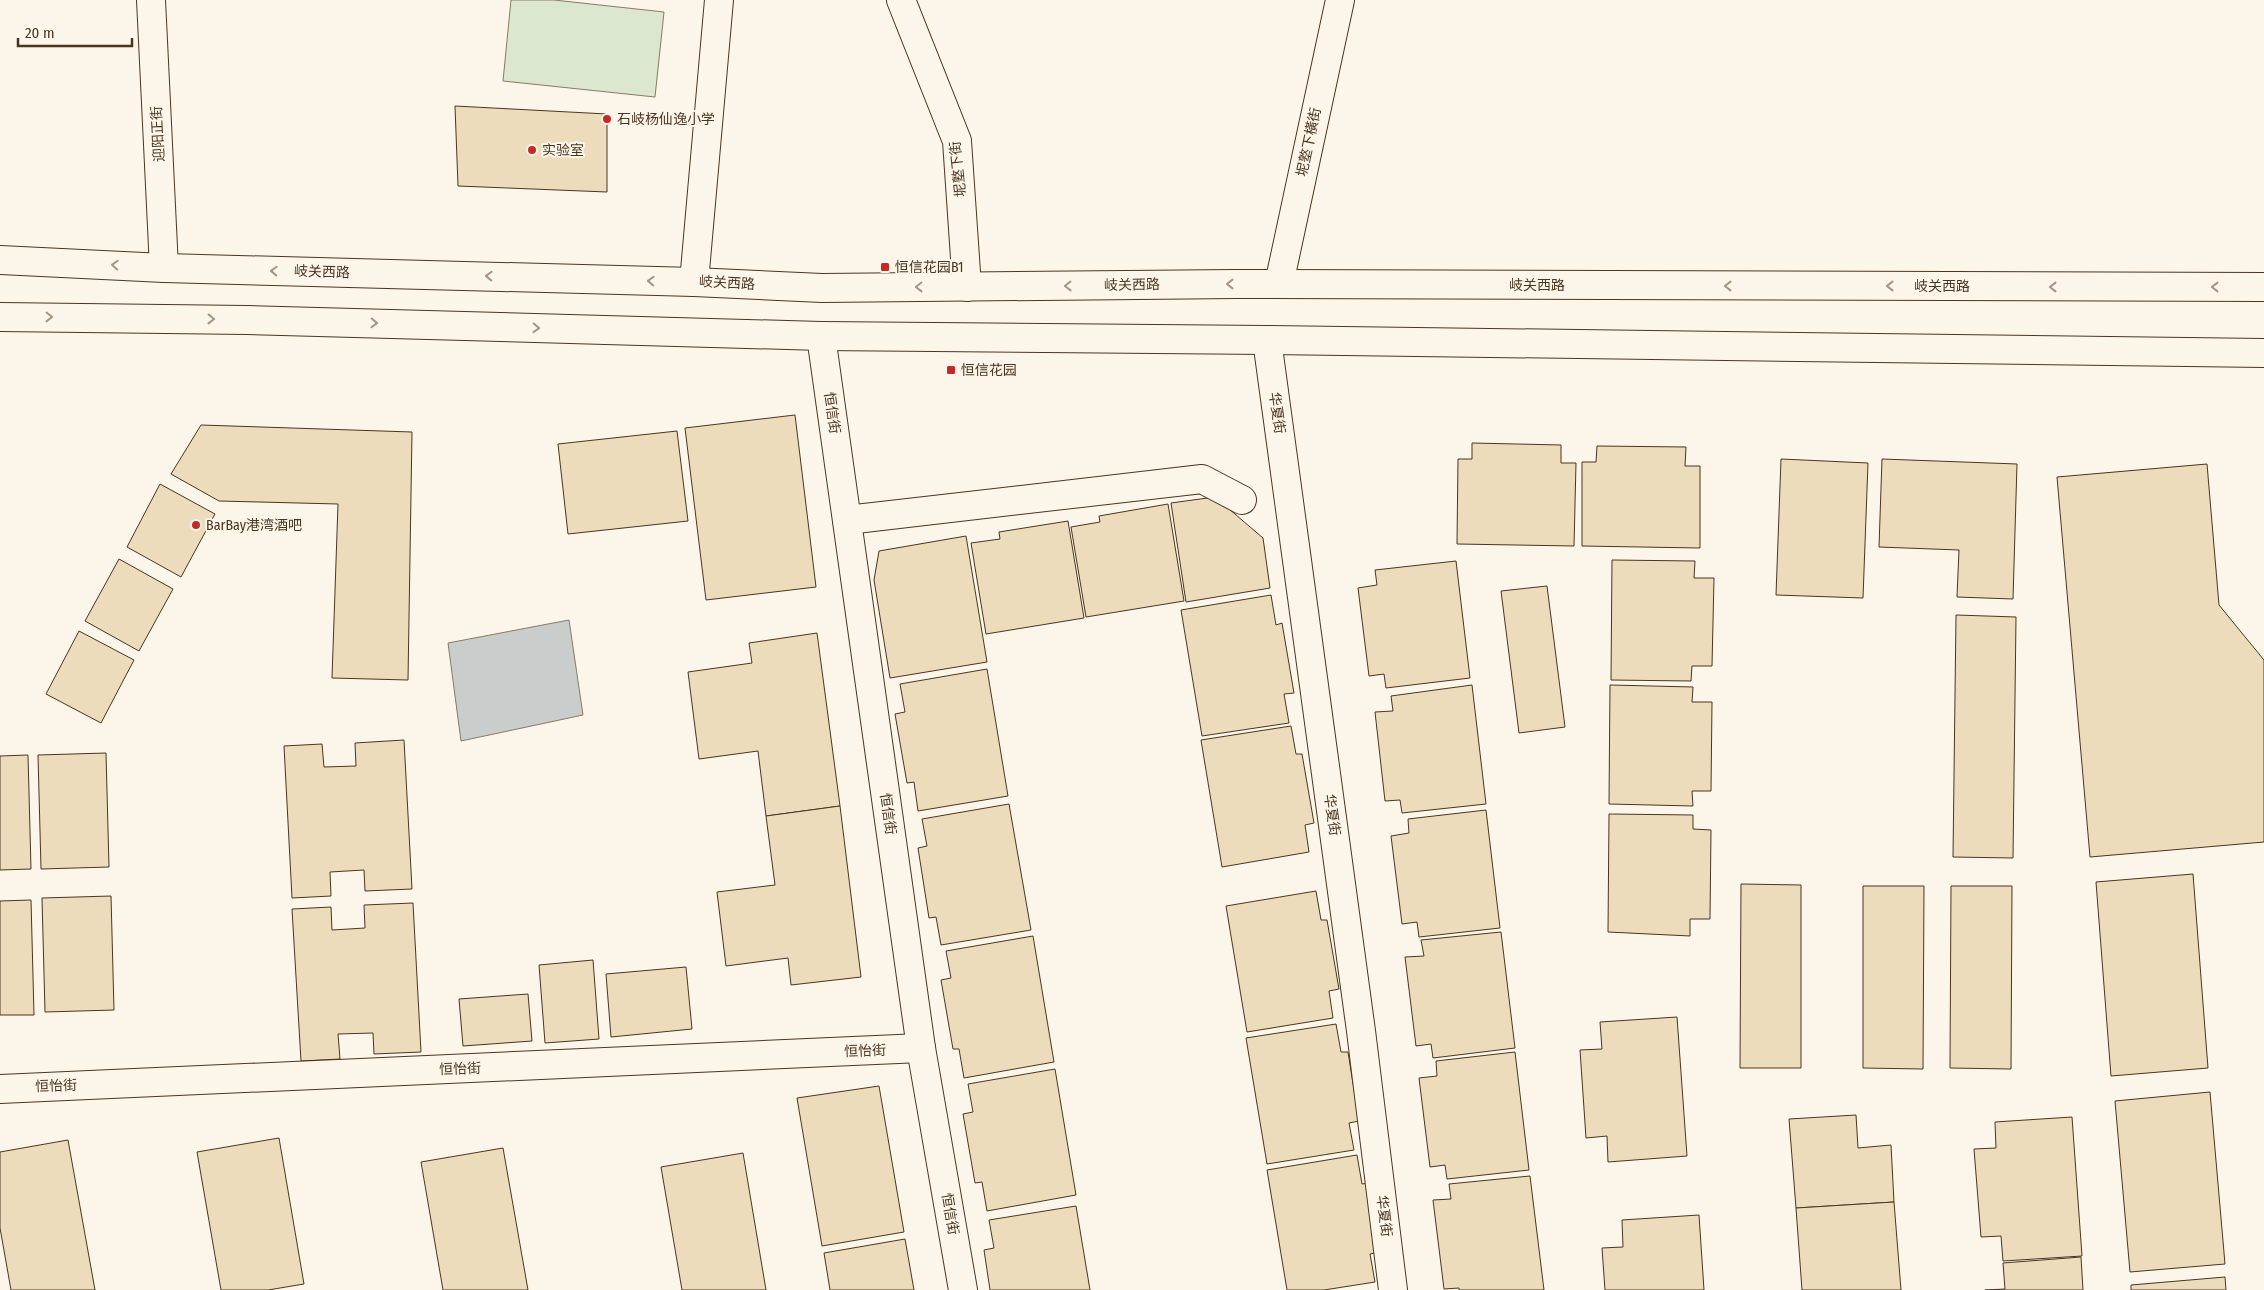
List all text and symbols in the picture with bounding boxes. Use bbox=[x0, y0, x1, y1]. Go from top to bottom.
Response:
scale bar bbox=[18, 15, 131, 47]
text: 20 m bbox=[25, 24, 55, 42]
street label: 迎阳正街 bbox=[148, 106, 168, 162]
street label: 坭墪下橫街 bbox=[1293, 106, 1325, 178]
place label: 石岐杨仙逸小学 bbox=[617, 111, 715, 128]
marker: 石岐杨仙逸小学 bbox=[601, 113, 613, 125]
street label: 坭墪下街 bbox=[947, 140, 969, 198]
place label: 实验室 bbox=[542, 142, 584, 159]
marker: 实验室 bbox=[526, 144, 538, 156]
place label: 恒信花园B1 bbox=[895, 259, 964, 276]
one-way arrow bbox=[111, 260, 119, 271]
marker: 恒信花园B1 bbox=[879, 261, 891, 273]
street label: 岐关西路 bbox=[294, 263, 350, 281]
one-way arrow bbox=[270, 265, 278, 276]
one-way arrow bbox=[485, 271, 493, 282]
street label: 岐关西路 bbox=[699, 273, 755, 293]
one-way arrow bbox=[647, 275, 655, 286]
street label: 岐关西路 bbox=[1104, 276, 1160, 294]
street label: 岐关西路 bbox=[1509, 277, 1565, 294]
street label: 岐关西路 bbox=[1914, 278, 1970, 295]
one-way arrow bbox=[1226, 279, 1234, 289]
one-way arrow bbox=[1064, 281, 1072, 291]
one-way arrow bbox=[1724, 281, 1732, 291]
one-way arrow bbox=[1886, 281, 1894, 291]
one-way arrow bbox=[914, 282, 922, 292]
one-way arrow bbox=[2049, 282, 2056, 292]
one-way arrow bbox=[2211, 282, 2219, 292]
one-way arrow bbox=[45, 312, 53, 323]
one-way arrow bbox=[208, 314, 215, 324]
one-way arrow bbox=[370, 318, 378, 329]
one-way arrow bbox=[532, 323, 540, 333]
place label: 恒信花园 bbox=[961, 362, 1017, 379]
marker: 恒信花园 bbox=[945, 364, 957, 376]
street label: 恒信街 bbox=[821, 391, 843, 435]
street label: 华夏街 bbox=[1266, 391, 1288, 435]
place label: BarBay港湾酒吧 bbox=[206, 517, 302, 534]
marker: BarBay港湾酒吧 bbox=[190, 519, 202, 531]
street label: 恒信街 bbox=[877, 792, 899, 836]
street label: 华夏街 bbox=[1321, 793, 1343, 837]
street label: 恒怡街 bbox=[844, 1042, 886, 1060]
street label: 恒怡街 bbox=[439, 1060, 481, 1078]
street label: 恒怡街 bbox=[35, 1077, 77, 1095]
street label: 恒信街 bbox=[938, 1192, 962, 1236]
street label: 华夏街 bbox=[1373, 1194, 1395, 1238]

